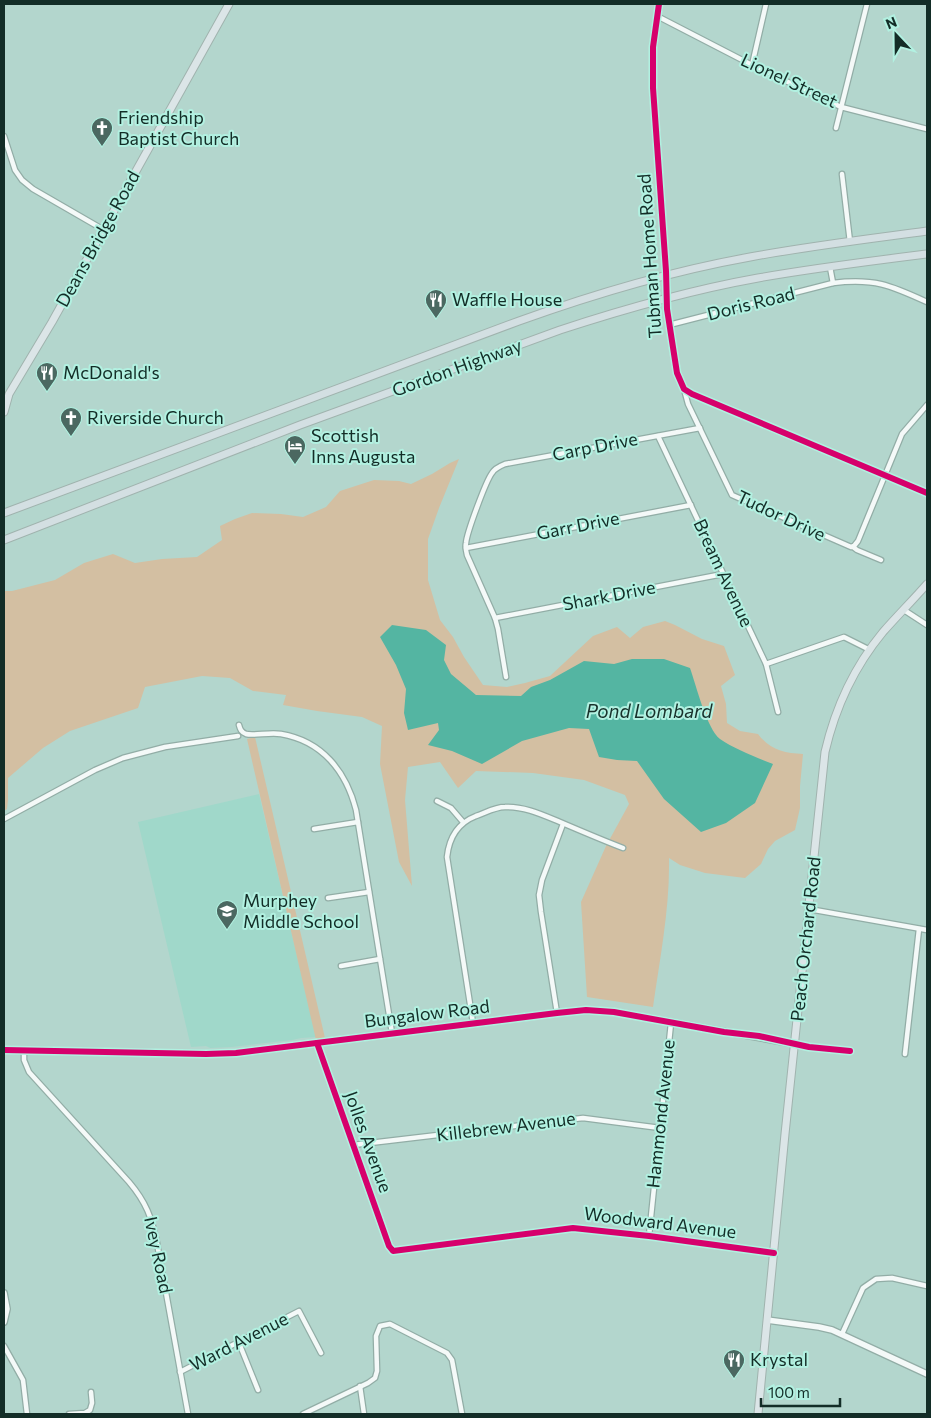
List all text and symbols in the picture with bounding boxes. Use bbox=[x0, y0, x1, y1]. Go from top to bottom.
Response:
north arrow bbox=[871, 10, 921, 60]
text: N bbox=[883, 13, 899, 32]
street label: Lionel Street bbox=[737, 48, 841, 112]
place label: Friendship Baptist Church bbox=[118, 106, 239, 149]
church icon: Friendship Baptist Church bbox=[90, 116, 114, 147]
street label: Deans Bridge Road bbox=[51, 166, 144, 311]
street label: Tubman Home Road bbox=[632, 173, 666, 339]
street label: Doris Road bbox=[705, 282, 797, 325]
restaurant icon: Waffle House bbox=[424, 288, 448, 319]
place label: Waffle House bbox=[452, 288, 562, 310]
street label: Gordon Highway bbox=[389, 333, 525, 401]
restaurant icon: McDonald's bbox=[35, 361, 59, 392]
place label: McDonald's bbox=[63, 361, 160, 383]
church icon: Riverside Church bbox=[59, 406, 83, 437]
place label: Riverside Church bbox=[87, 406, 224, 428]
place label: Scottish Inns Augusta bbox=[311, 424, 415, 467]
street label: Carp Drive bbox=[550, 427, 639, 465]
hotel icon: Scottish Inns Augusta bbox=[283, 434, 307, 465]
street label: Tudor Drive bbox=[734, 485, 829, 545]
street label: Garr Drive bbox=[535, 506, 621, 544]
street label: Bream Avenue bbox=[689, 515, 759, 630]
street label: Shark Drive bbox=[560, 575, 657, 615]
water label: Pond Lombard bbox=[586, 699, 713, 722]
street label: Peach Orchard Road bbox=[785, 855, 825, 1022]
place label: Murphey Middle School bbox=[243, 889, 359, 932]
school or university icon: Murphey Middle School bbox=[215, 899, 239, 930]
street label: Bungalow Road bbox=[363, 994, 491, 1032]
street label: Hammond Avenue bbox=[641, 1039, 679, 1189]
street label: Jolles Avenue bbox=[340, 1088, 397, 1195]
street label: Killebrew Avenue bbox=[435, 1107, 577, 1145]
street label: Woodward Avenue bbox=[583, 1202, 738, 1242]
street label: Ivey Road bbox=[140, 1214, 178, 1295]
street label: Ward Avenue bbox=[186, 1307, 291, 1375]
restaurant icon: Krystal bbox=[722, 1348, 746, 1379]
place label: Krystal bbox=[750, 1348, 808, 1370]
scale bar bbox=[761, 1376, 840, 1408]
text: 100 m bbox=[768, 1383, 810, 1401]

